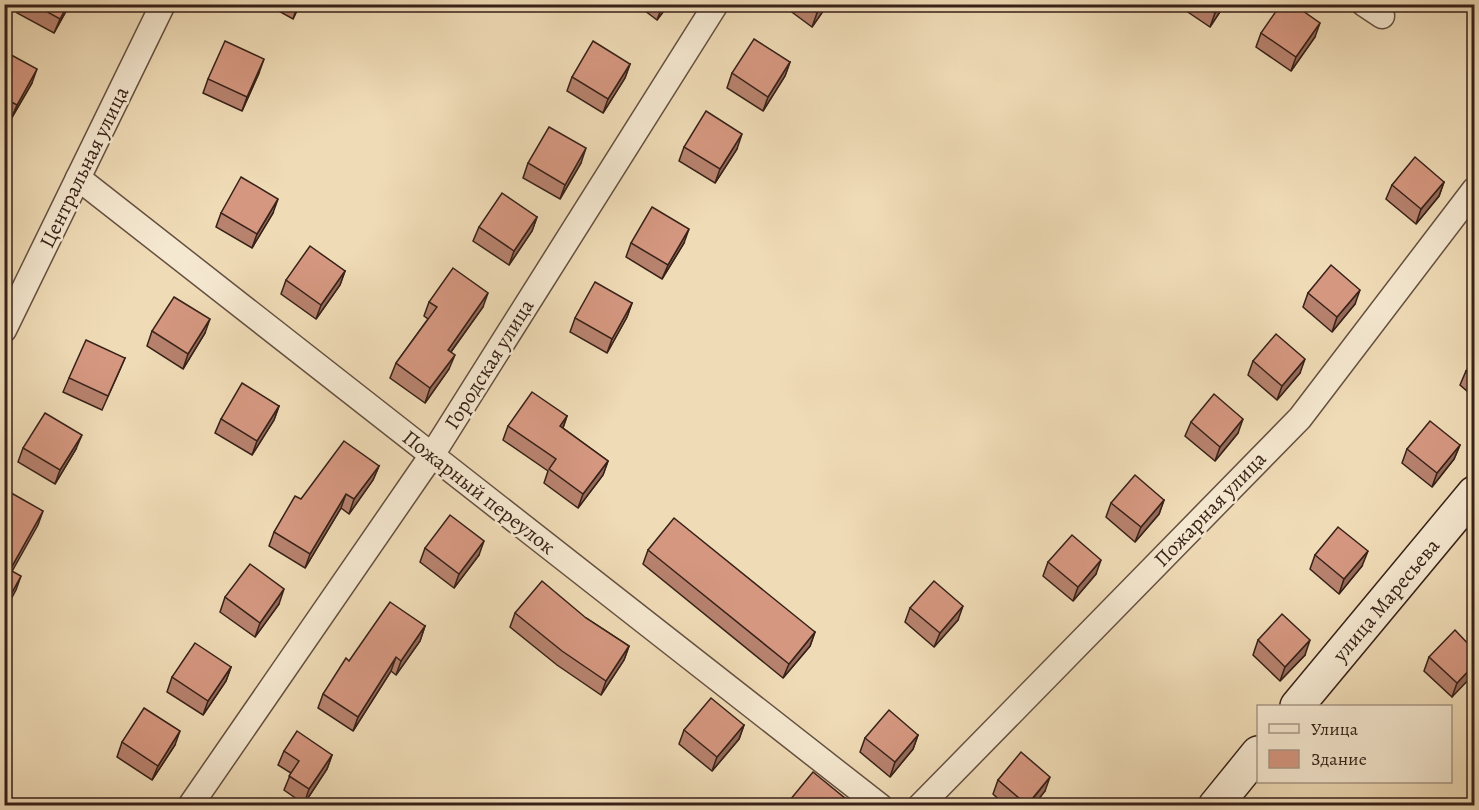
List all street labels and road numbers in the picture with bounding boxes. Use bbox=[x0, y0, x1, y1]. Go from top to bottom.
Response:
street label: Центральная улица bbox=[33, 81, 135, 252]
street label: Городская улица bbox=[438, 293, 540, 434]
street label: Пожарный переулок bbox=[397, 423, 561, 561]
street label: Пожарная улица bbox=[1148, 445, 1273, 573]
street label: улица Маресьева bbox=[1325, 532, 1446, 668]

